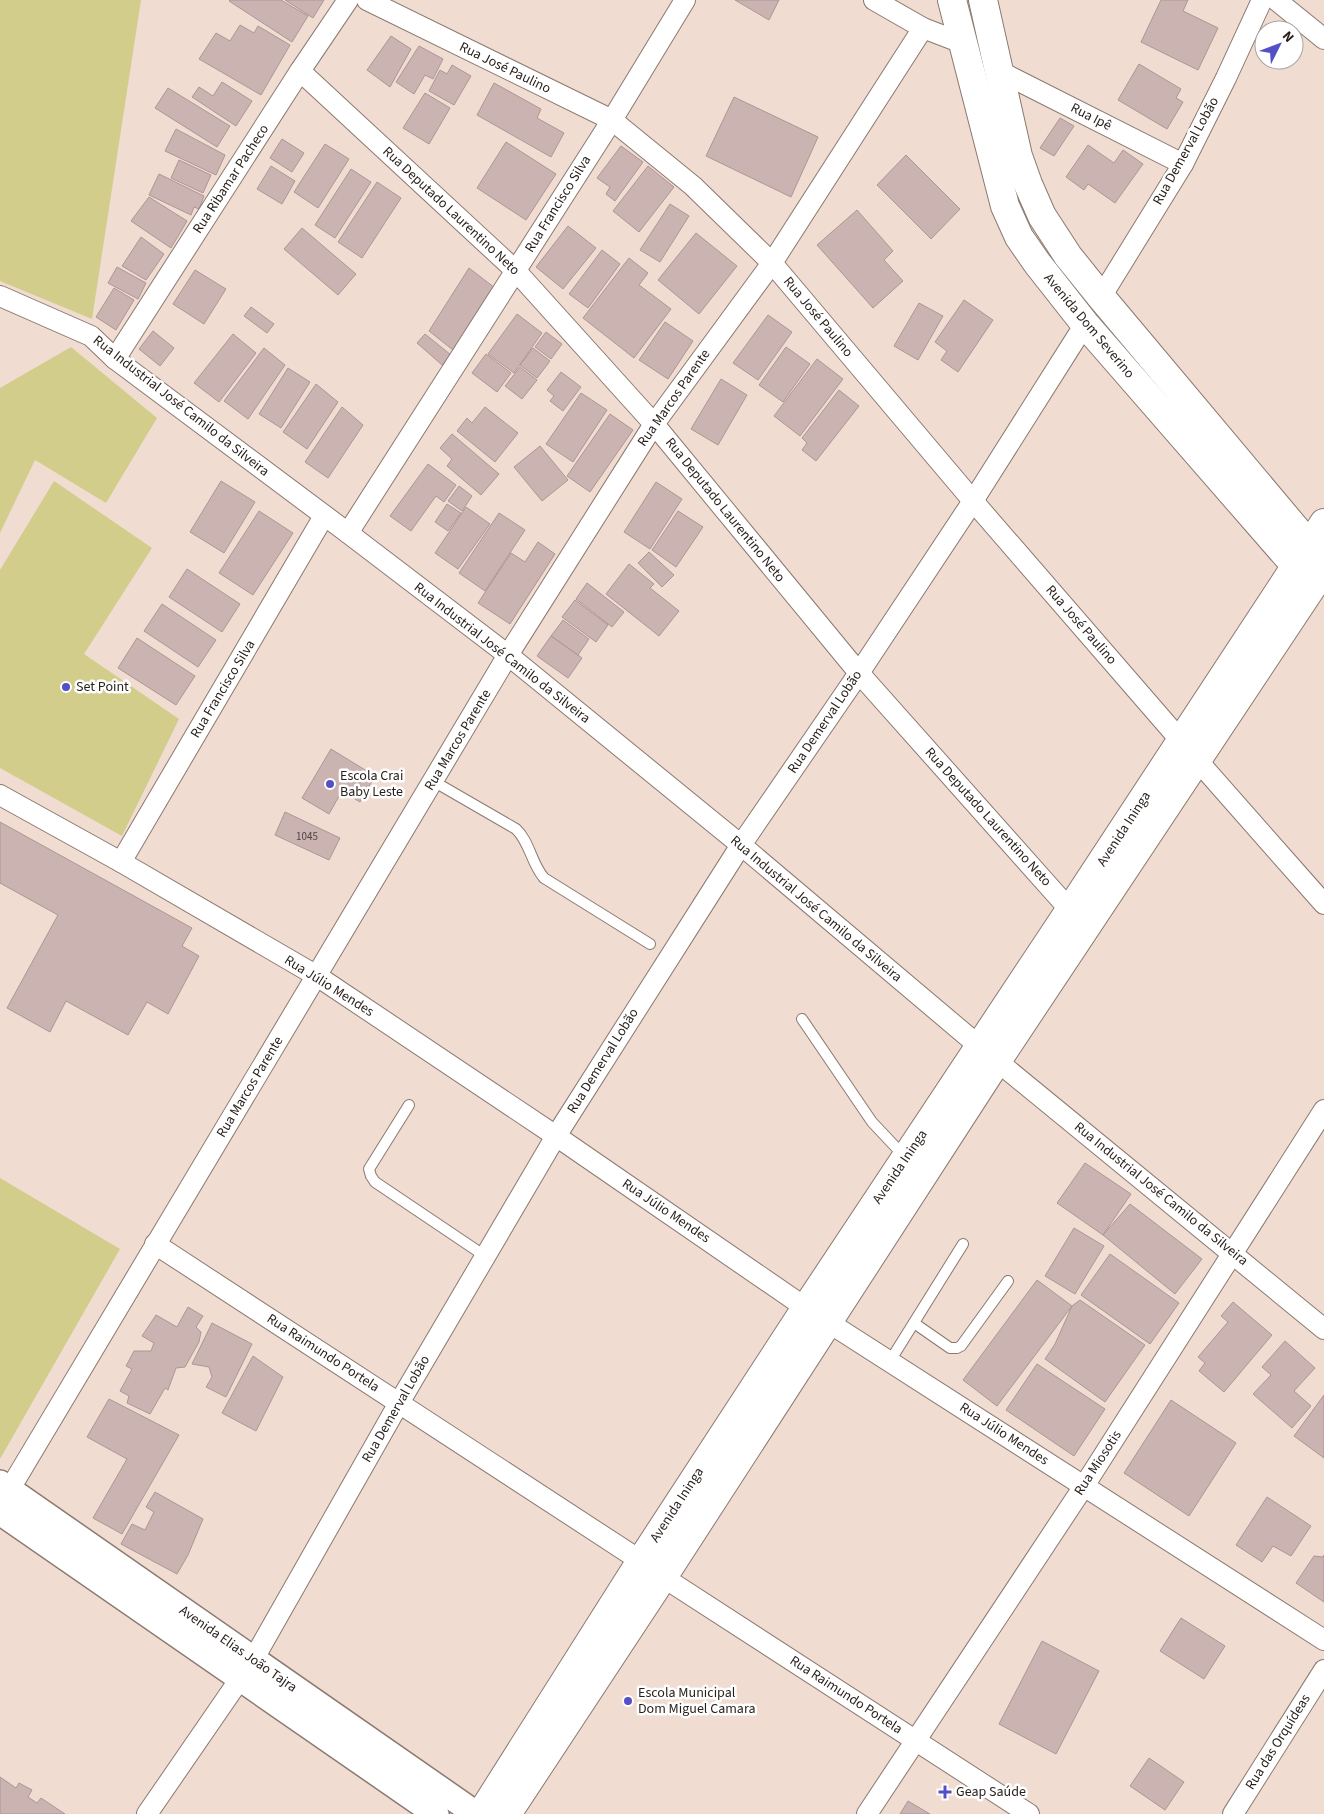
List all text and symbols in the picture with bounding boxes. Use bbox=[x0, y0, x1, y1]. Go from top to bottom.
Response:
north arrow bbox=[1254, 20, 1304, 70]
text: N bbox=[1277, 27, 1298, 47]
street label: Rua José Paulino bbox=[456, 37, 554, 99]
street label: Rua Demerval Lobão bbox=[1148, 93, 1224, 209]
street label: Rua Ipê bbox=[1067, 98, 1115, 136]
street label: Rua Ribamar Pacheco bbox=[188, 120, 274, 238]
street label: Rua Deputado Laurentino Neto bbox=[378, 142, 524, 280]
street label: Rua Francisco Silva bbox=[520, 152, 596, 256]
street label: Avenida Dom Severino bbox=[1039, 269, 1139, 383]
street label: Rua José Paulino bbox=[778, 272, 858, 362]
street label: Rua Industrial José Camilo da Silveira bbox=[89, 331, 273, 481]
street label: Rua Marcos Parente bbox=[633, 345, 715, 451]
street label: Rua Deputado Laurentino Neto bbox=[660, 433, 790, 587]
street label: Rua Industrial José Camilo da Silveira bbox=[410, 578, 594, 728]
street label: Rua José Paulino bbox=[1041, 581, 1121, 669]
street label: Rua Francisco Silva bbox=[186, 636, 260, 742]
street label: Rua Demerval Lobão bbox=[783, 666, 867, 778]
place label: Set Point bbox=[76, 677, 129, 697]
marker: Set Point bbox=[60, 681, 72, 693]
street label: Rua Marcos Parente bbox=[420, 686, 496, 794]
street label: Rua Deputado Laurentino Neto bbox=[920, 743, 1056, 891]
place label: Escola Crai Baby Leste bbox=[340, 766, 403, 802]
marker: Escola Crai Baby Leste bbox=[324, 778, 336, 790]
street label: Avenida Ininga bbox=[1092, 787, 1156, 871]
house number: 1045 bbox=[296, 829, 318, 844]
street label: Rua Industrial José Camilo da Silveira bbox=[726, 831, 906, 987]
street label: Rua Júlio Mendes bbox=[280, 950, 378, 1022]
street label: Rua Demerval Lobão bbox=[562, 1004, 644, 1118]
street label: Rua Marcos Parente bbox=[212, 1033, 288, 1141]
street label: Rua Industrial José Camilo da Silveira bbox=[1070, 1117, 1252, 1271]
street label: Avenida Ininga bbox=[868, 1126, 932, 1208]
street label: Rua Júlio Mendes bbox=[618, 1174, 714, 1248]
street label: Rua Raimundo Portela bbox=[263, 1309, 383, 1397]
street label: Rua Demerval Lobão bbox=[357, 1352, 435, 1466]
street label: Rua Júlio Mendes bbox=[956, 1398, 1053, 1470]
street label: Rua Miosotis bbox=[1069, 1426, 1127, 1499]
street label: Avenida Ininga bbox=[645, 1463, 709, 1547]
street label: Avenida Elias João Tajra bbox=[175, 1601, 301, 1697]
street label: Rua Raimundo Portela bbox=[786, 1651, 906, 1739]
place label: Escola Municipal Dom Miguel Camara bbox=[638, 1683, 756, 1719]
street label: Rua das Orquídeas bbox=[1241, 1690, 1315, 1794]
marker: Escola Municipal Dom Miguel Camara bbox=[622, 1695, 634, 1707]
place label: Geap Saúde bbox=[956, 1782, 1026, 1802]
marker: Geap Saúde bbox=[938, 1785, 952, 1799]

